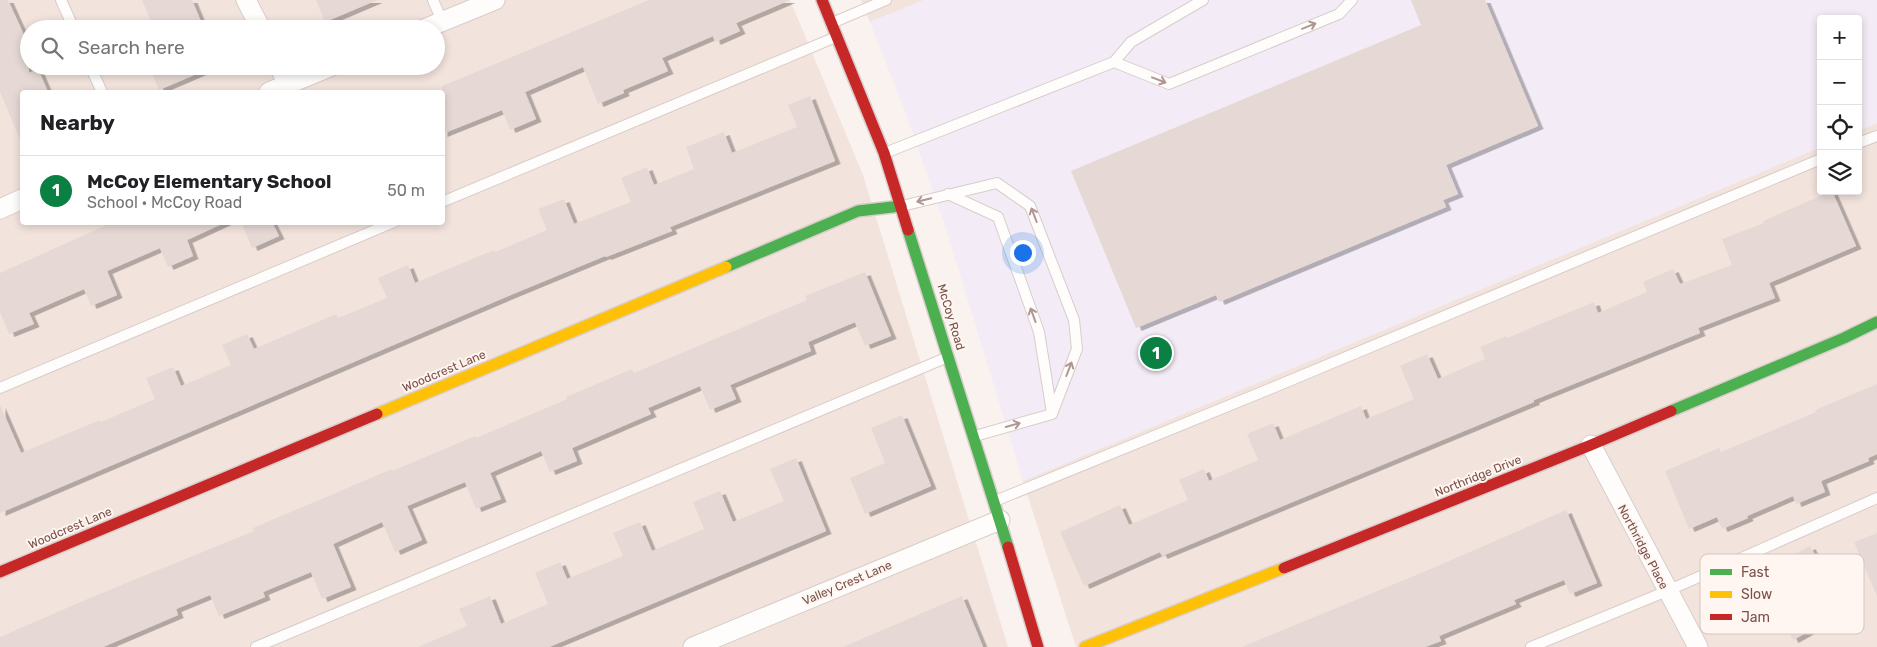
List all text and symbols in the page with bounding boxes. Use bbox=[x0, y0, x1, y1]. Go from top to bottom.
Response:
map controls bbox=[1817, 15, 1862, 195]
button: + bbox=[1817, 15, 1862, 60]
search box bbox=[20, 20, 445, 75]
one-way arrow bbox=[1301, 20, 1316, 30]
icon: search bbox=[38, 34, 66, 62]
text: Search here bbox=[78, 36, 185, 59]
button: − bbox=[1817, 60, 1862, 105]
one-way arrow bbox=[1151, 75, 1166, 85]
button: locate bbox=[1817, 105, 1862, 150]
text: Nearby bbox=[40, 110, 115, 135]
button: layers bbox=[1817, 150, 1862, 195]
text: McCoy Elementary School bbox=[87, 170, 331, 193]
text: 1 bbox=[52, 181, 60, 200]
text: 50 m bbox=[387, 181, 425, 200]
text: School · McCoy Road bbox=[87, 193, 242, 212]
one-way arrow bbox=[917, 196, 933, 205]
one-way arrow bbox=[1029, 208, 1038, 223]
your location bbox=[1010, 240, 1036, 266]
street label: McCoy Road bbox=[934, 282, 968, 352]
one-way arrow bbox=[1028, 308, 1037, 323]
pin: 1 bbox=[1140, 334, 1172, 372]
street label: Woodcrest Lane bbox=[400, 347, 488, 395]
one-way arrow bbox=[1065, 362, 1074, 377]
one-way arrow bbox=[1004, 420, 1020, 430]
street label: Northridge Drive bbox=[1433, 452, 1524, 500]
street label: Northridge Place bbox=[1615, 502, 1671, 592]
street label: Woodcrest Lane bbox=[26, 504, 114, 552]
legend bbox=[1700, 554, 1864, 634]
street label: Valley Crest Lane bbox=[800, 558, 894, 608]
text: Fast bbox=[1741, 564, 1770, 581]
text: Slow bbox=[1741, 586, 1772, 603]
text: Jam bbox=[1741, 609, 1770, 626]

